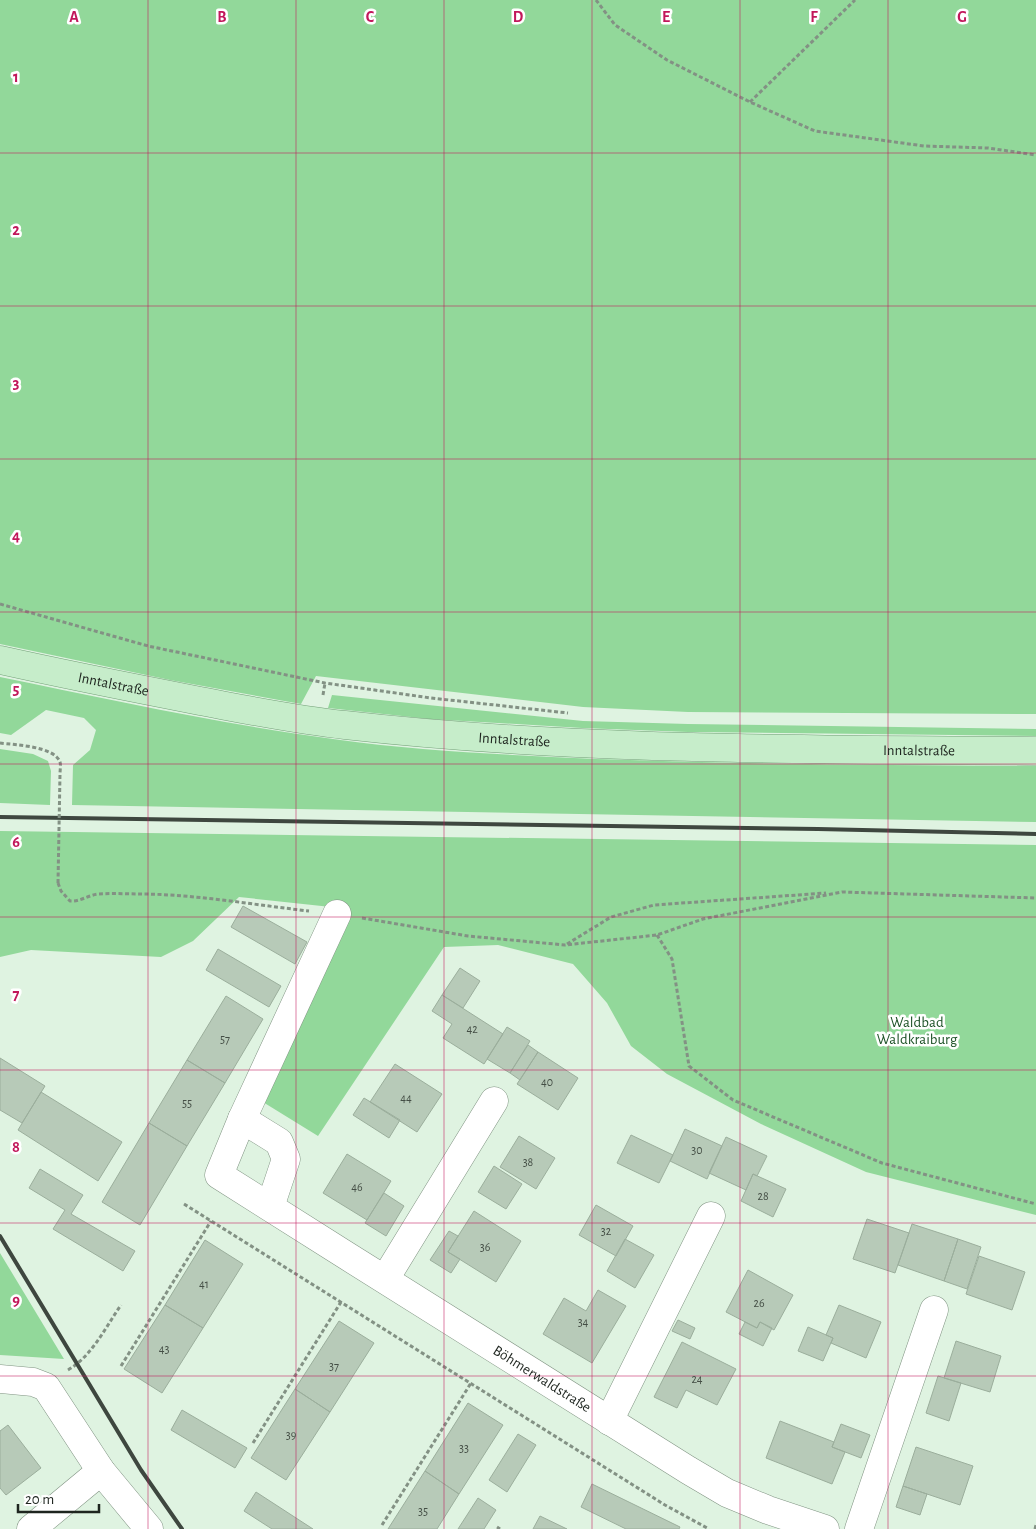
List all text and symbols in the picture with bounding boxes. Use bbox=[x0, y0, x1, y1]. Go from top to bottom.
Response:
text: A bbox=[69, 9, 79, 25]
text: B bbox=[217, 9, 227, 25]
text: C bbox=[366, 9, 375, 25]
text: D bbox=[513, 9, 524, 25]
text: E bbox=[662, 9, 670, 25]
text: F bbox=[810, 9, 818, 25]
text: G bbox=[957, 9, 967, 25]
text: 1 bbox=[13, 69, 19, 85]
text: 2 bbox=[12, 222, 20, 238]
text: 3 bbox=[13, 375, 20, 391]
text: 4 bbox=[12, 528, 20, 544]
street label: Inntalstraße bbox=[77, 669, 150, 698]
text: 5 bbox=[13, 681, 20, 697]
street label: Inntalstraße bbox=[478, 730, 551, 749]
street label: Inntalstraße bbox=[883, 742, 955, 758]
text: 6 bbox=[12, 834, 20, 850]
text: 7 bbox=[13, 987, 20, 1003]
park label: Waldbad Waldkraiburg bbox=[877, 1015, 958, 1047]
house number: 42 bbox=[466, 1023, 478, 1035]
house number: 57 bbox=[220, 1033, 230, 1045]
house number: 40 bbox=[541, 1076, 553, 1088]
house number: 44 bbox=[400, 1092, 412, 1104]
house number: 55 bbox=[182, 1097, 192, 1109]
text: 8 bbox=[12, 1139, 20, 1155]
house number: 30 bbox=[691, 1144, 703, 1156]
house number: 38 bbox=[523, 1156, 534, 1168]
house number: 46 bbox=[351, 1181, 363, 1193]
house number: 28 bbox=[757, 1190, 769, 1202]
house number: 32 bbox=[601, 1225, 612, 1237]
house number: 36 bbox=[480, 1241, 491, 1253]
house number: 41 bbox=[199, 1278, 209, 1290]
text: 9 bbox=[12, 1292, 20, 1308]
house number: 26 bbox=[753, 1297, 765, 1309]
house number: 34 bbox=[578, 1316, 589, 1328]
street label: Böhmerwaldstraße bbox=[491, 1342, 594, 1415]
house number: 43 bbox=[159, 1343, 169, 1355]
house number: 37 bbox=[329, 1360, 339, 1372]
house number: 24 bbox=[691, 1373, 703, 1385]
house number: 39 bbox=[286, 1429, 297, 1441]
house number: 33 bbox=[459, 1442, 469, 1454]
scale bar bbox=[18, 1482, 99, 1514]
text: 20 m bbox=[25, 1492, 54, 1507]
house number: 35 bbox=[418, 1505, 428, 1517]

